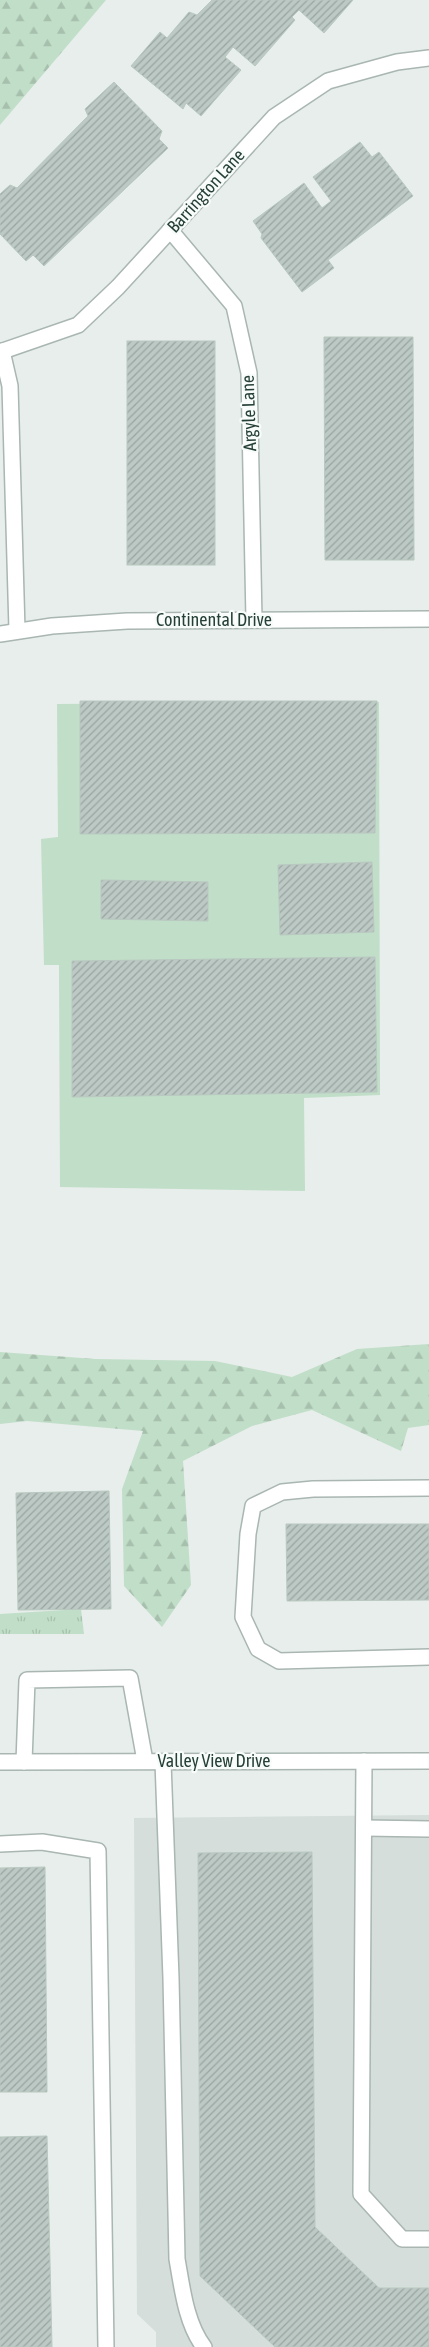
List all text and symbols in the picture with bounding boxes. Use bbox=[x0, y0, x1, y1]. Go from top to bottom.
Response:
street label: Barrington Lane bbox=[163, 145, 249, 237]
street label: Argyle Lane bbox=[237, 375, 260, 451]
street label: Continental Drive bbox=[156, 609, 272, 630]
street label: Valley View Drive bbox=[158, 1750, 271, 1771]

